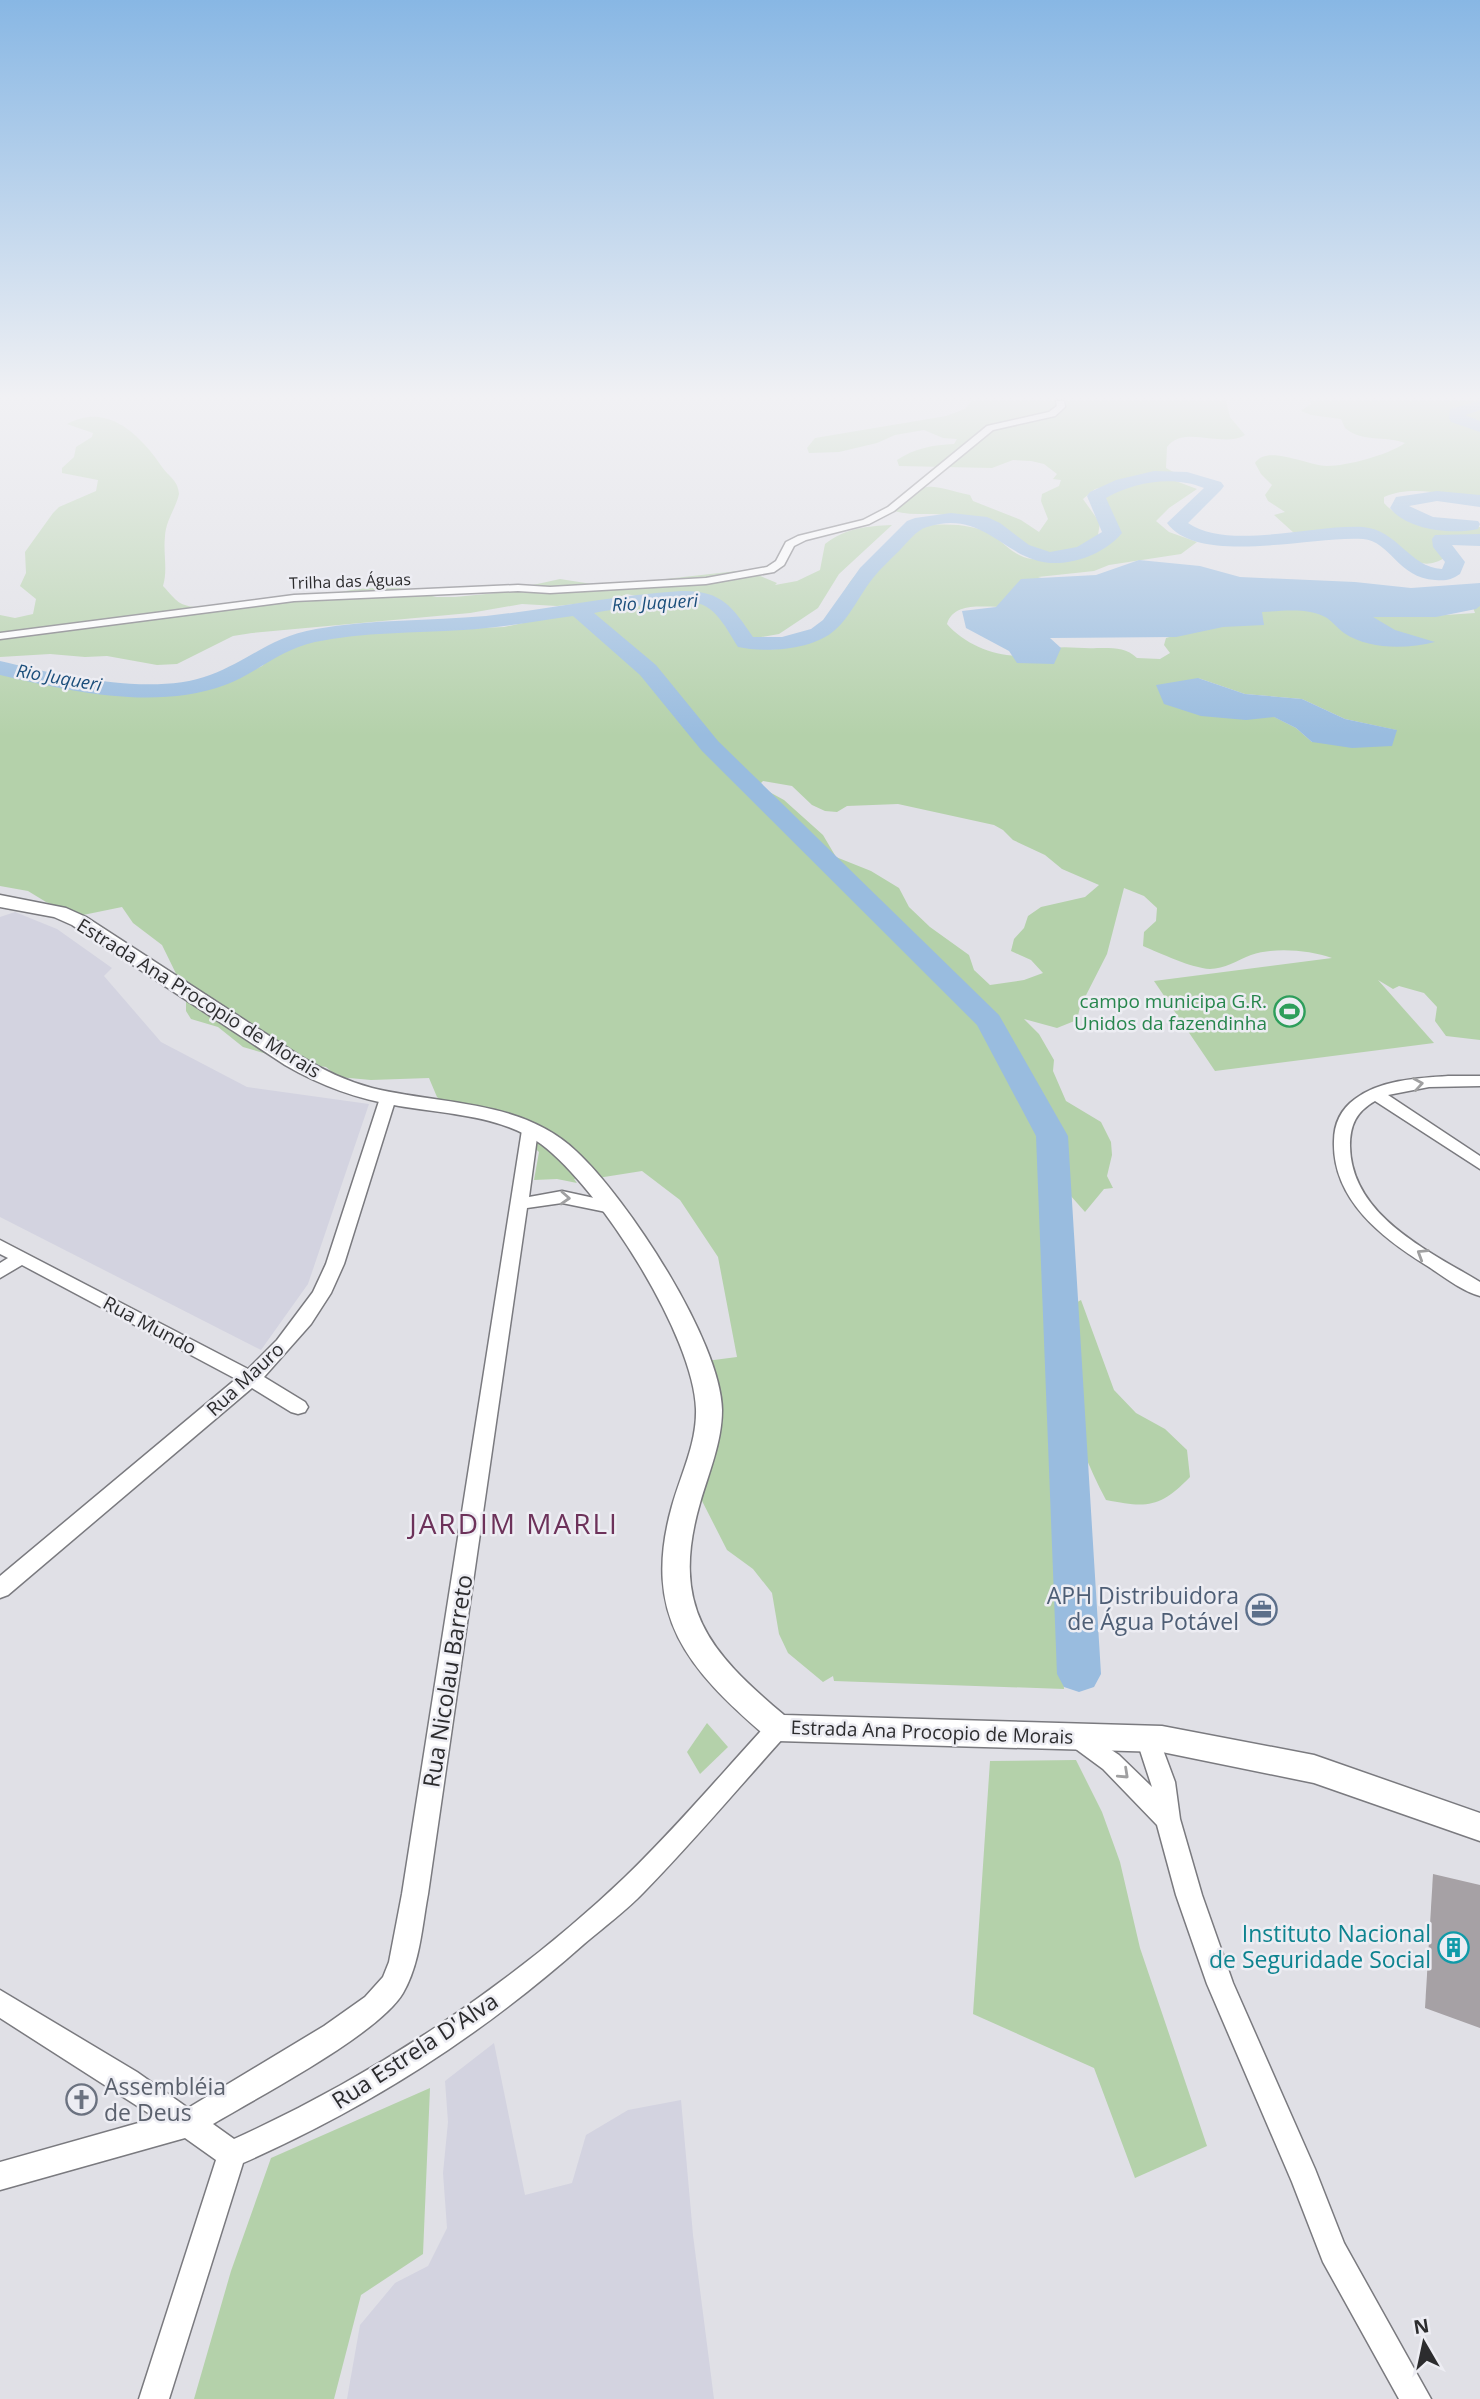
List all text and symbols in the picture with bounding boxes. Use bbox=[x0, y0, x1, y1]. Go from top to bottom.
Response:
street label: Trilha das Águas bbox=[289, 568, 411, 594]
water label: Rio Juqueri bbox=[611, 588, 699, 616]
water label: Rio Juqueri bbox=[15, 658, 104, 696]
street label: Estrada Ana Procopio de Morais bbox=[72, 912, 326, 1084]
place label: campo municipa G.R. Unidos da fazendinha bbox=[1074, 988, 1267, 1036]
sports icon: campo municipa G.R. Unidos da fazendinha bbox=[1273, 995, 1307, 1029]
one-way arrow bbox=[1412, 1077, 1424, 1092]
one-way arrow bbox=[560, 1190, 571, 1205]
one-way arrow bbox=[1417, 1249, 1430, 1262]
street label: Rua Mundo bbox=[99, 1290, 201, 1360]
street label: Rua Mauro bbox=[201, 1336, 289, 1422]
district label: JARDIM MARLI bbox=[406, 1504, 619, 1542]
street label: Rua Nicolau Barreto bbox=[414, 1572, 480, 1790]
place label: APH Distribuidora de Água Potável bbox=[1047, 1579, 1239, 1637]
office icon: APH Distribuidora de Água Potável bbox=[1245, 1592, 1279, 1626]
street label: Estrada Ana Procopio de Morais bbox=[790, 1714, 1074, 1750]
one-way arrow bbox=[1116, 1766, 1129, 1778]
place label: Instituto Nacional de Seguridade Social bbox=[1209, 1917, 1431, 1975]
building icon: Instituto Nacional de Seguridade Social bbox=[1437, 1930, 1471, 1964]
street label: Rua Estrela D'Alva bbox=[325, 1984, 504, 2116]
place label: Assembléia de Deus bbox=[104, 2070, 226, 2128]
church icon: Assembléia de Deus bbox=[64, 2083, 98, 2117]
north arrow bbox=[1389, 2308, 1459, 2378]
text: N bbox=[1412, 2312, 1431, 2340]

